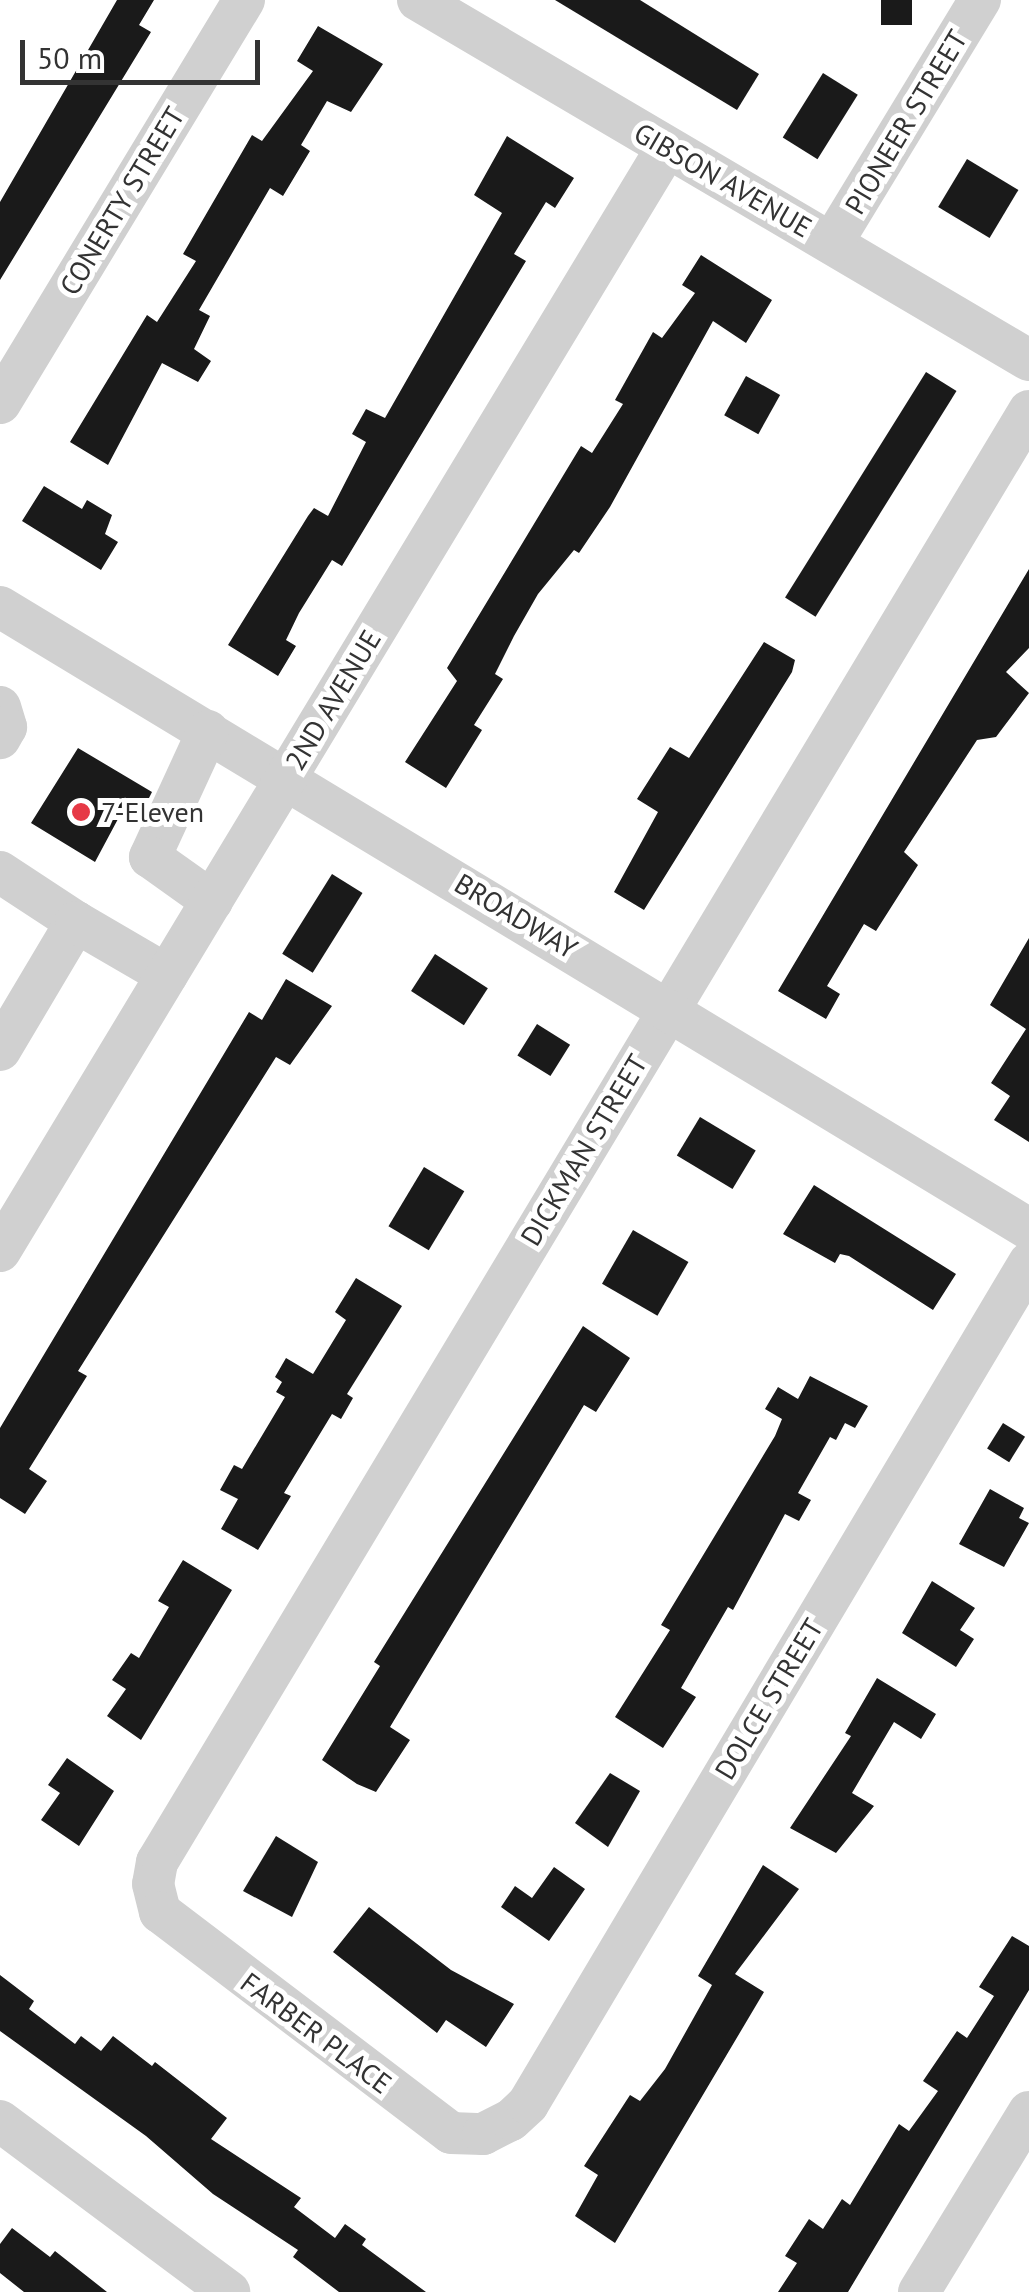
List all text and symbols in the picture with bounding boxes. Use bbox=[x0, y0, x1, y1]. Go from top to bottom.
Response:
scale bar bbox=[25, 20, 265, 82]
street label: PIONEER STREET bbox=[838, 24, 974, 220]
text: 50 m bbox=[37, 38, 102, 77]
street label: CONERTY STREET bbox=[52, 101, 192, 301]
street label: GIBSON AVENUE bbox=[628, 115, 818, 245]
street label: 2ND AVENUE bbox=[278, 624, 388, 776]
place label: 7-Eleven bbox=[101, 795, 204, 829]
marker: 7-Eleven bbox=[70, 801, 92, 823]
street label: BROADWAY bbox=[449, 866, 583, 966]
street label: DICKMAN STREET bbox=[514, 1048, 654, 1252]
street label: DOLCE STREET bbox=[708, 1613, 830, 1785]
street label: FARBER PLACE bbox=[234, 1965, 398, 2101]

